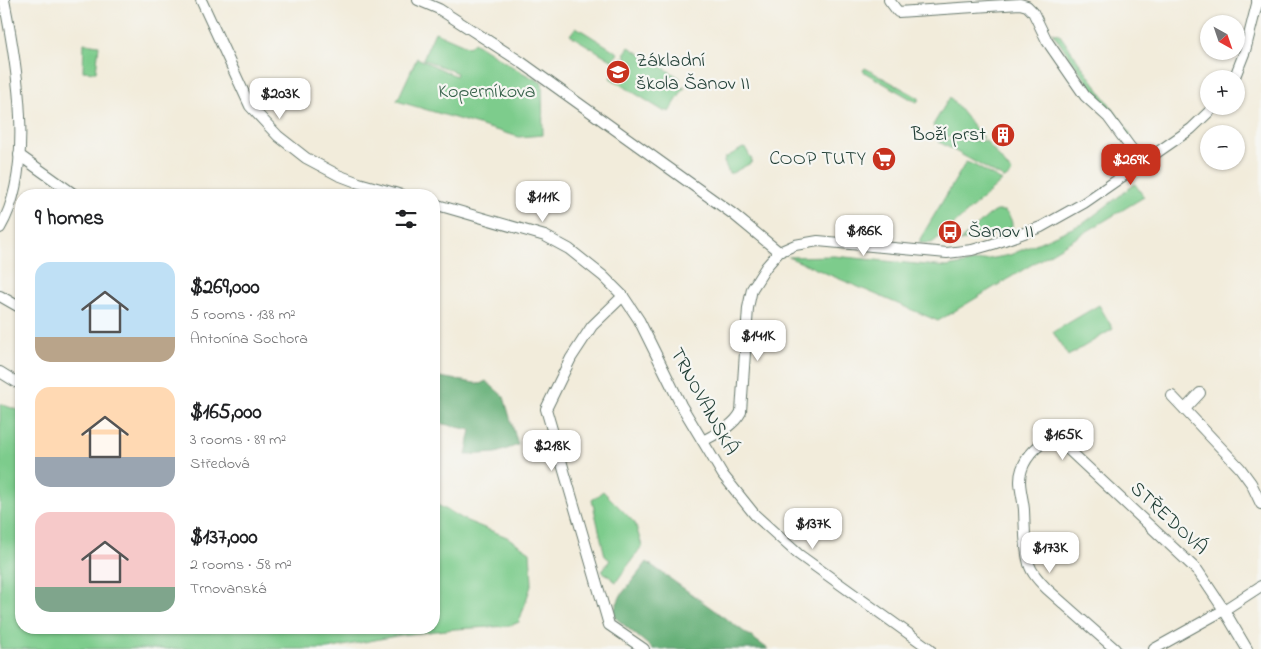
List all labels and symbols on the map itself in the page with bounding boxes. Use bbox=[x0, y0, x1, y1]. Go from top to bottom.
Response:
north arrow bbox=[1200, 15, 1245, 60]
place label: Základní škola Šanov II bbox=[636, 47, 750, 99]
school or university icon: Základní škola Šanov II bbox=[605, 59, 631, 85]
pin: $203K bbox=[245, 78, 315, 120]
park label: Koperníkova bbox=[438, 78, 536, 107]
place label: Boží prst bbox=[910, 121, 986, 150]
building icon: Boží prst bbox=[990, 122, 1016, 148]
pin: $269K bbox=[1096, 144, 1166, 186]
place label: COOP TUTY bbox=[769, 145, 866, 174]
supermarket icon: COOP TUTY bbox=[871, 146, 897, 172]
pin: $111K bbox=[508, 180, 578, 223]
pin: $186K bbox=[829, 214, 899, 257]
place label: Šanov II bbox=[968, 218, 1034, 247]
bus stop icon: Šanov II bbox=[937, 219, 963, 245]
pin: $141K bbox=[723, 320, 793, 362]
street label: TRNOVANSKÁ bbox=[661, 343, 745, 461]
pin: $165K bbox=[1028, 418, 1098, 461]
pin: $218K bbox=[517, 430, 587, 472]
street label: STŘEDOVÁ bbox=[1123, 475, 1213, 563]
pin: $137K bbox=[778, 508, 848, 550]
pin: $173K bbox=[1015, 532, 1085, 574]

